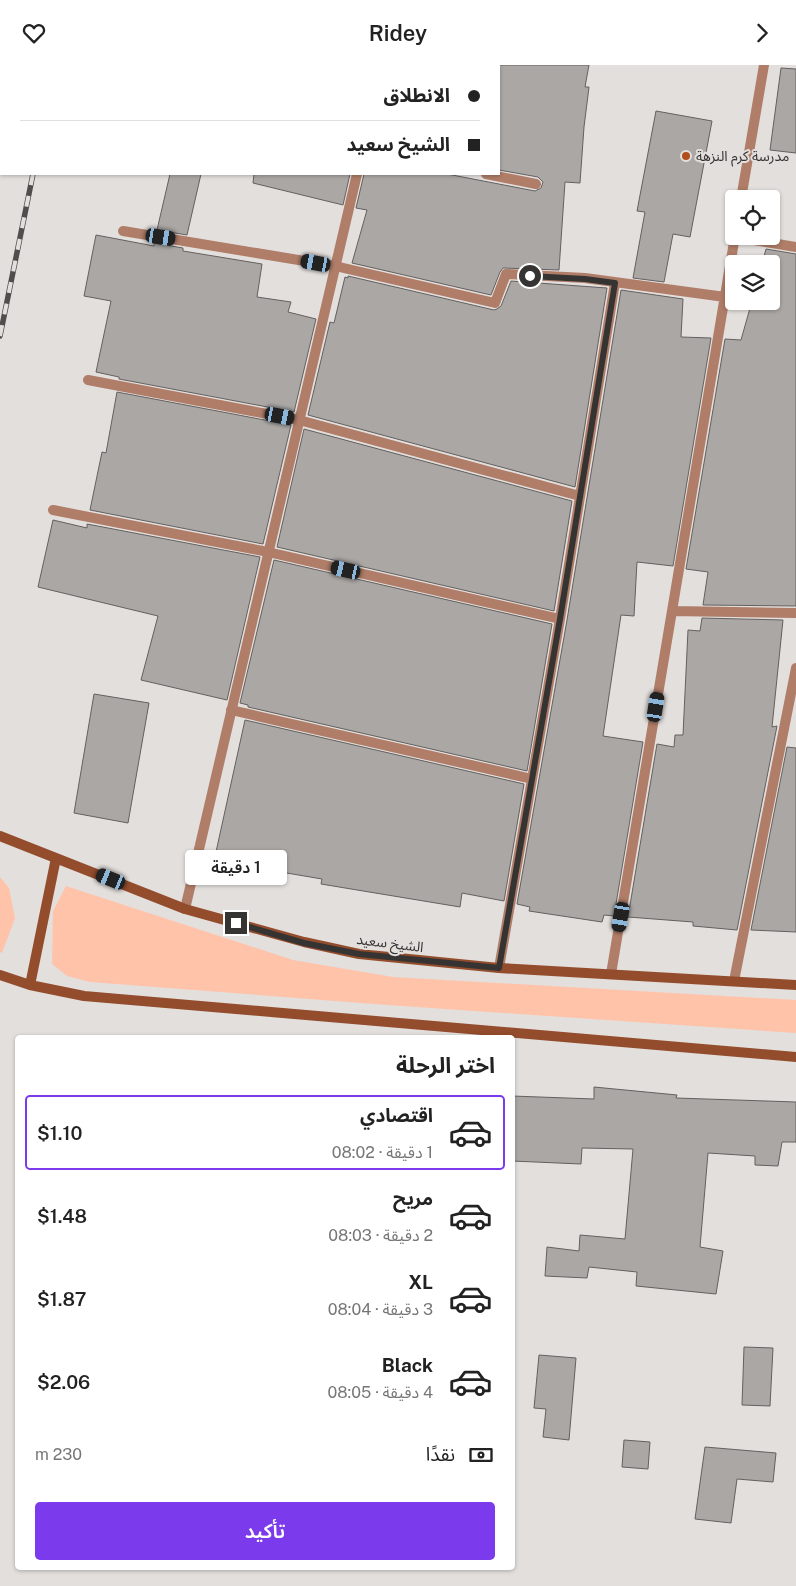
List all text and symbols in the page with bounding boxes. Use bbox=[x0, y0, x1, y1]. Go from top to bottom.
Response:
icon: heart bbox=[20, 19, 48, 47]
icon: forward bbox=[748, 19, 776, 47]
text: Ridey bbox=[369, 20, 427, 46]
text: الانطلاق bbox=[384, 84, 450, 106]
text: الشيخ سعيد bbox=[347, 133, 450, 155]
place label: مدرسة كرم النزهة bbox=[696, 148, 789, 167]
marker: مدرسة كرم النزهة bbox=[680, 150, 692, 162]
map controls bbox=[725, 190, 780, 310]
button: locate bbox=[725, 190, 780, 245]
car bbox=[145, 227, 176, 247]
car bbox=[299, 253, 332, 273]
button: layers bbox=[725, 255, 780, 310]
route start bbox=[519, 265, 541, 287]
car bbox=[263, 406, 296, 426]
car bbox=[329, 559, 362, 581]
car bbox=[646, 691, 665, 723]
callout: 1 دقيقة bbox=[185, 851, 287, 885]
text: 1 دقيقة bbox=[211, 858, 261, 877]
car bbox=[94, 866, 127, 892]
car bbox=[611, 901, 630, 933]
route end bbox=[225, 912, 247, 934]
street label: الشيخ سعيد bbox=[355, 931, 424, 958]
text: اختر الرحلة bbox=[396, 1052, 495, 1078]
text: اقتصادي bbox=[360, 1104, 433, 1126]
icon: car bbox=[448, 1110, 493, 1155]
text: $1.10 bbox=[37, 1122, 82, 1144]
text: 1 دقيقة · 08:02 bbox=[332, 1143, 433, 1162]
text: مريح bbox=[393, 1187, 433, 1209]
icon: car bbox=[448, 1193, 493, 1238]
text: $1.48 bbox=[37, 1205, 87, 1227]
text: 2 دقيقة · 08:03 bbox=[328, 1226, 433, 1245]
text: XL bbox=[408, 1271, 433, 1293]
icon: car bbox=[448, 1276, 493, 1321]
text: $1.87 bbox=[37, 1288, 86, 1310]
text: 3 دقيقة · 08:04 bbox=[328, 1300, 433, 1319]
text: Black bbox=[382, 1354, 433, 1376]
icon: car bbox=[448, 1359, 493, 1404]
text: $2.06 bbox=[37, 1371, 90, 1393]
text: 4 دقيقة · 08:05 bbox=[328, 1383, 433, 1402]
icon: cash bbox=[467, 1441, 495, 1469]
text: نقدًا bbox=[426, 1443, 455, 1465]
text: 230 m bbox=[35, 1445, 82, 1464]
button: تأكيد bbox=[35, 1502, 495, 1560]

